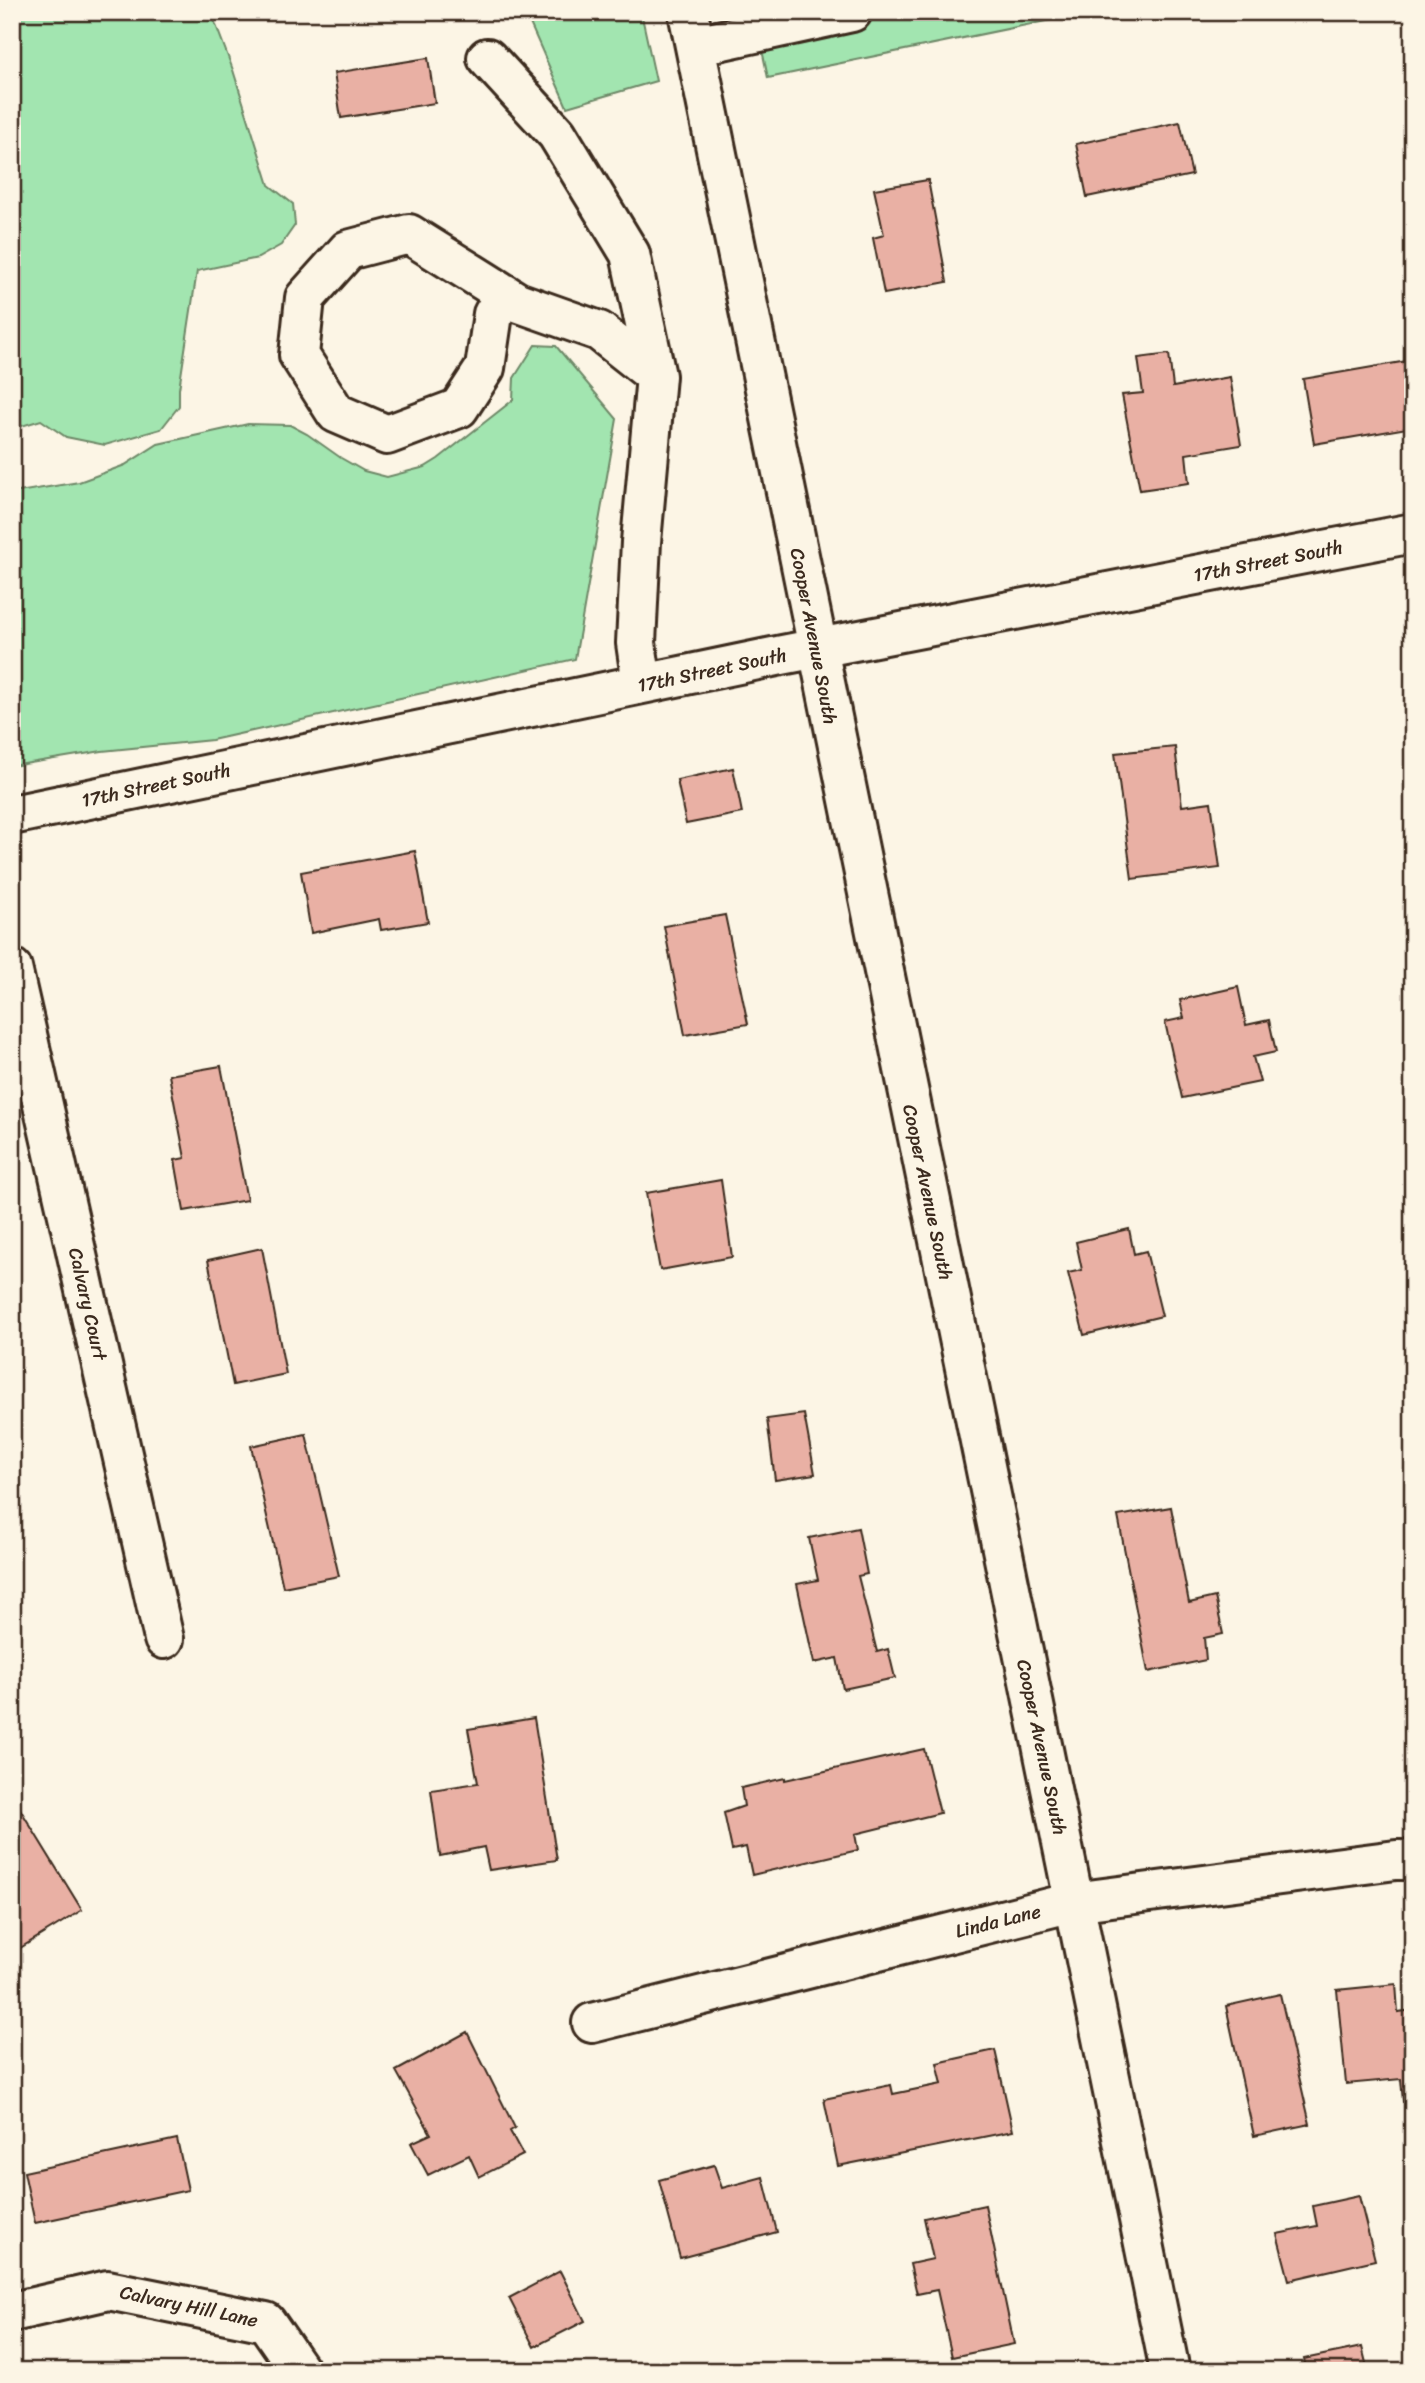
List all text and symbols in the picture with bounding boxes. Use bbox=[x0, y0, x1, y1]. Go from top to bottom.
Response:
street label: 17th Street South bbox=[1190, 530, 1346, 592]
street label: Cooper Avenue South bbox=[781, 545, 847, 727]
street label: 17th Street South bbox=[634, 638, 790, 702]
street label: 17th Street South bbox=[78, 753, 234, 817]
street label: Cooper Avenue South bbox=[893, 1101, 963, 1283]
street label: Calvary Court bbox=[59, 1244, 117, 1365]
street label: Cooper Avenue South bbox=[1007, 1656, 1077, 1838]
street label: Linda Lane bbox=[952, 1894, 1044, 1948]
street label: Calvary Hill Lane bbox=[117, 2275, 261, 2337]

